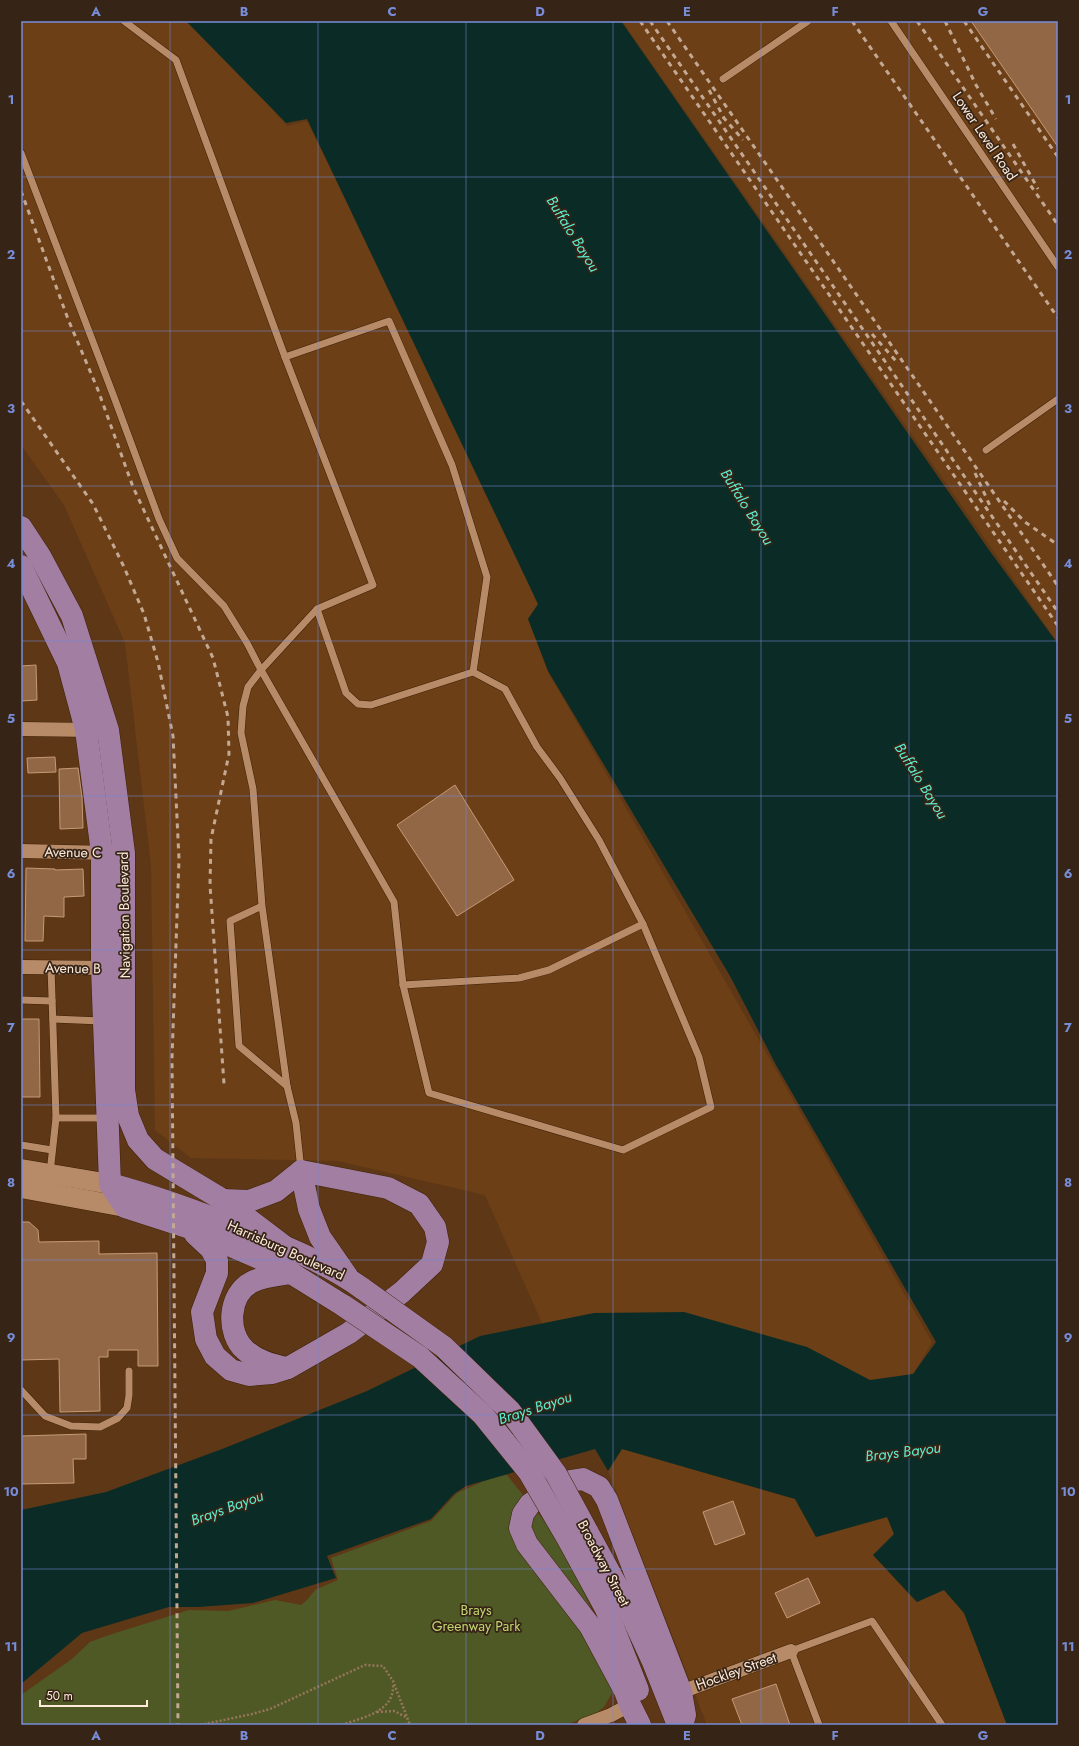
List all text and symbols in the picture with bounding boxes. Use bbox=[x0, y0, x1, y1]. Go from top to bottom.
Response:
text: A bbox=[90, 2, 101, 21]
text: B bbox=[240, 2, 249, 21]
text: C bbox=[387, 2, 397, 21]
text: D bbox=[535, 2, 545, 21]
text: E bbox=[683, 2, 691, 21]
text: F bbox=[831, 2, 839, 21]
text: G bbox=[978, 2, 989, 21]
street label: Lower Level Road bbox=[948, 88, 1022, 184]
text: 1 bbox=[8, 90, 14, 109]
text: 1 bbox=[1065, 90, 1071, 109]
water label: Buffalo Bayou bbox=[541, 192, 605, 277]
text: 2 bbox=[7, 245, 15, 264]
text: 2 bbox=[1064, 245, 1072, 264]
text: 3 bbox=[7, 399, 15, 418]
text: 3 bbox=[1064, 399, 1072, 418]
water label: Buffalo Bayou bbox=[715, 465, 779, 550]
text: 4 bbox=[6, 554, 16, 573]
text: 4 bbox=[1063, 554, 1073, 573]
text: 5 bbox=[7, 709, 15, 728]
text: 5 bbox=[1064, 709, 1072, 728]
water label: Buffalo Bayou bbox=[889, 739, 953, 824]
street label: Avenue C bbox=[44, 842, 102, 862]
street label: Navigation Boulevard bbox=[113, 851, 135, 979]
text: 6 bbox=[7, 864, 16, 883]
text: 6 bbox=[1064, 864, 1073, 883]
street label: Avenue B bbox=[45, 958, 101, 978]
text: 7 bbox=[7, 1018, 15, 1037]
text: 7 bbox=[1064, 1018, 1072, 1037]
text: 8 bbox=[7, 1173, 15, 1192]
text: 8 bbox=[1064, 1173, 1072, 1192]
street label: Harrisburg Boulevard bbox=[224, 1215, 348, 1285]
text: 9 bbox=[7, 1328, 16, 1347]
text: 9 bbox=[1064, 1328, 1073, 1347]
water label: Brays Bayou bbox=[495, 1386, 575, 1430]
water label: Brays Bayou bbox=[864, 1436, 943, 1468]
text: 10 bbox=[3, 1482, 19, 1501]
text: 10 bbox=[1060, 1482, 1076, 1501]
water label: Brays Bayou bbox=[187, 1485, 267, 1531]
street label: Broadway Street bbox=[573, 1516, 635, 1610]
park label: Brays Greenway Park bbox=[432, 1600, 521, 1636]
text: 11 bbox=[4, 1637, 18, 1656]
text: 11 bbox=[1061, 1637, 1075, 1656]
street label: Hockley Street bbox=[693, 1647, 780, 1695]
scale bar bbox=[40, 1682, 147, 1708]
text: 50 m bbox=[46, 1687, 73, 1705]
text: A bbox=[90, 1726, 101, 1745]
text: B bbox=[240, 1726, 249, 1745]
text: C bbox=[387, 1726, 397, 1745]
text: D bbox=[535, 1726, 545, 1745]
text: E bbox=[683, 1726, 691, 1745]
text: F bbox=[831, 1726, 839, 1745]
text: G bbox=[978, 1726, 989, 1745]

